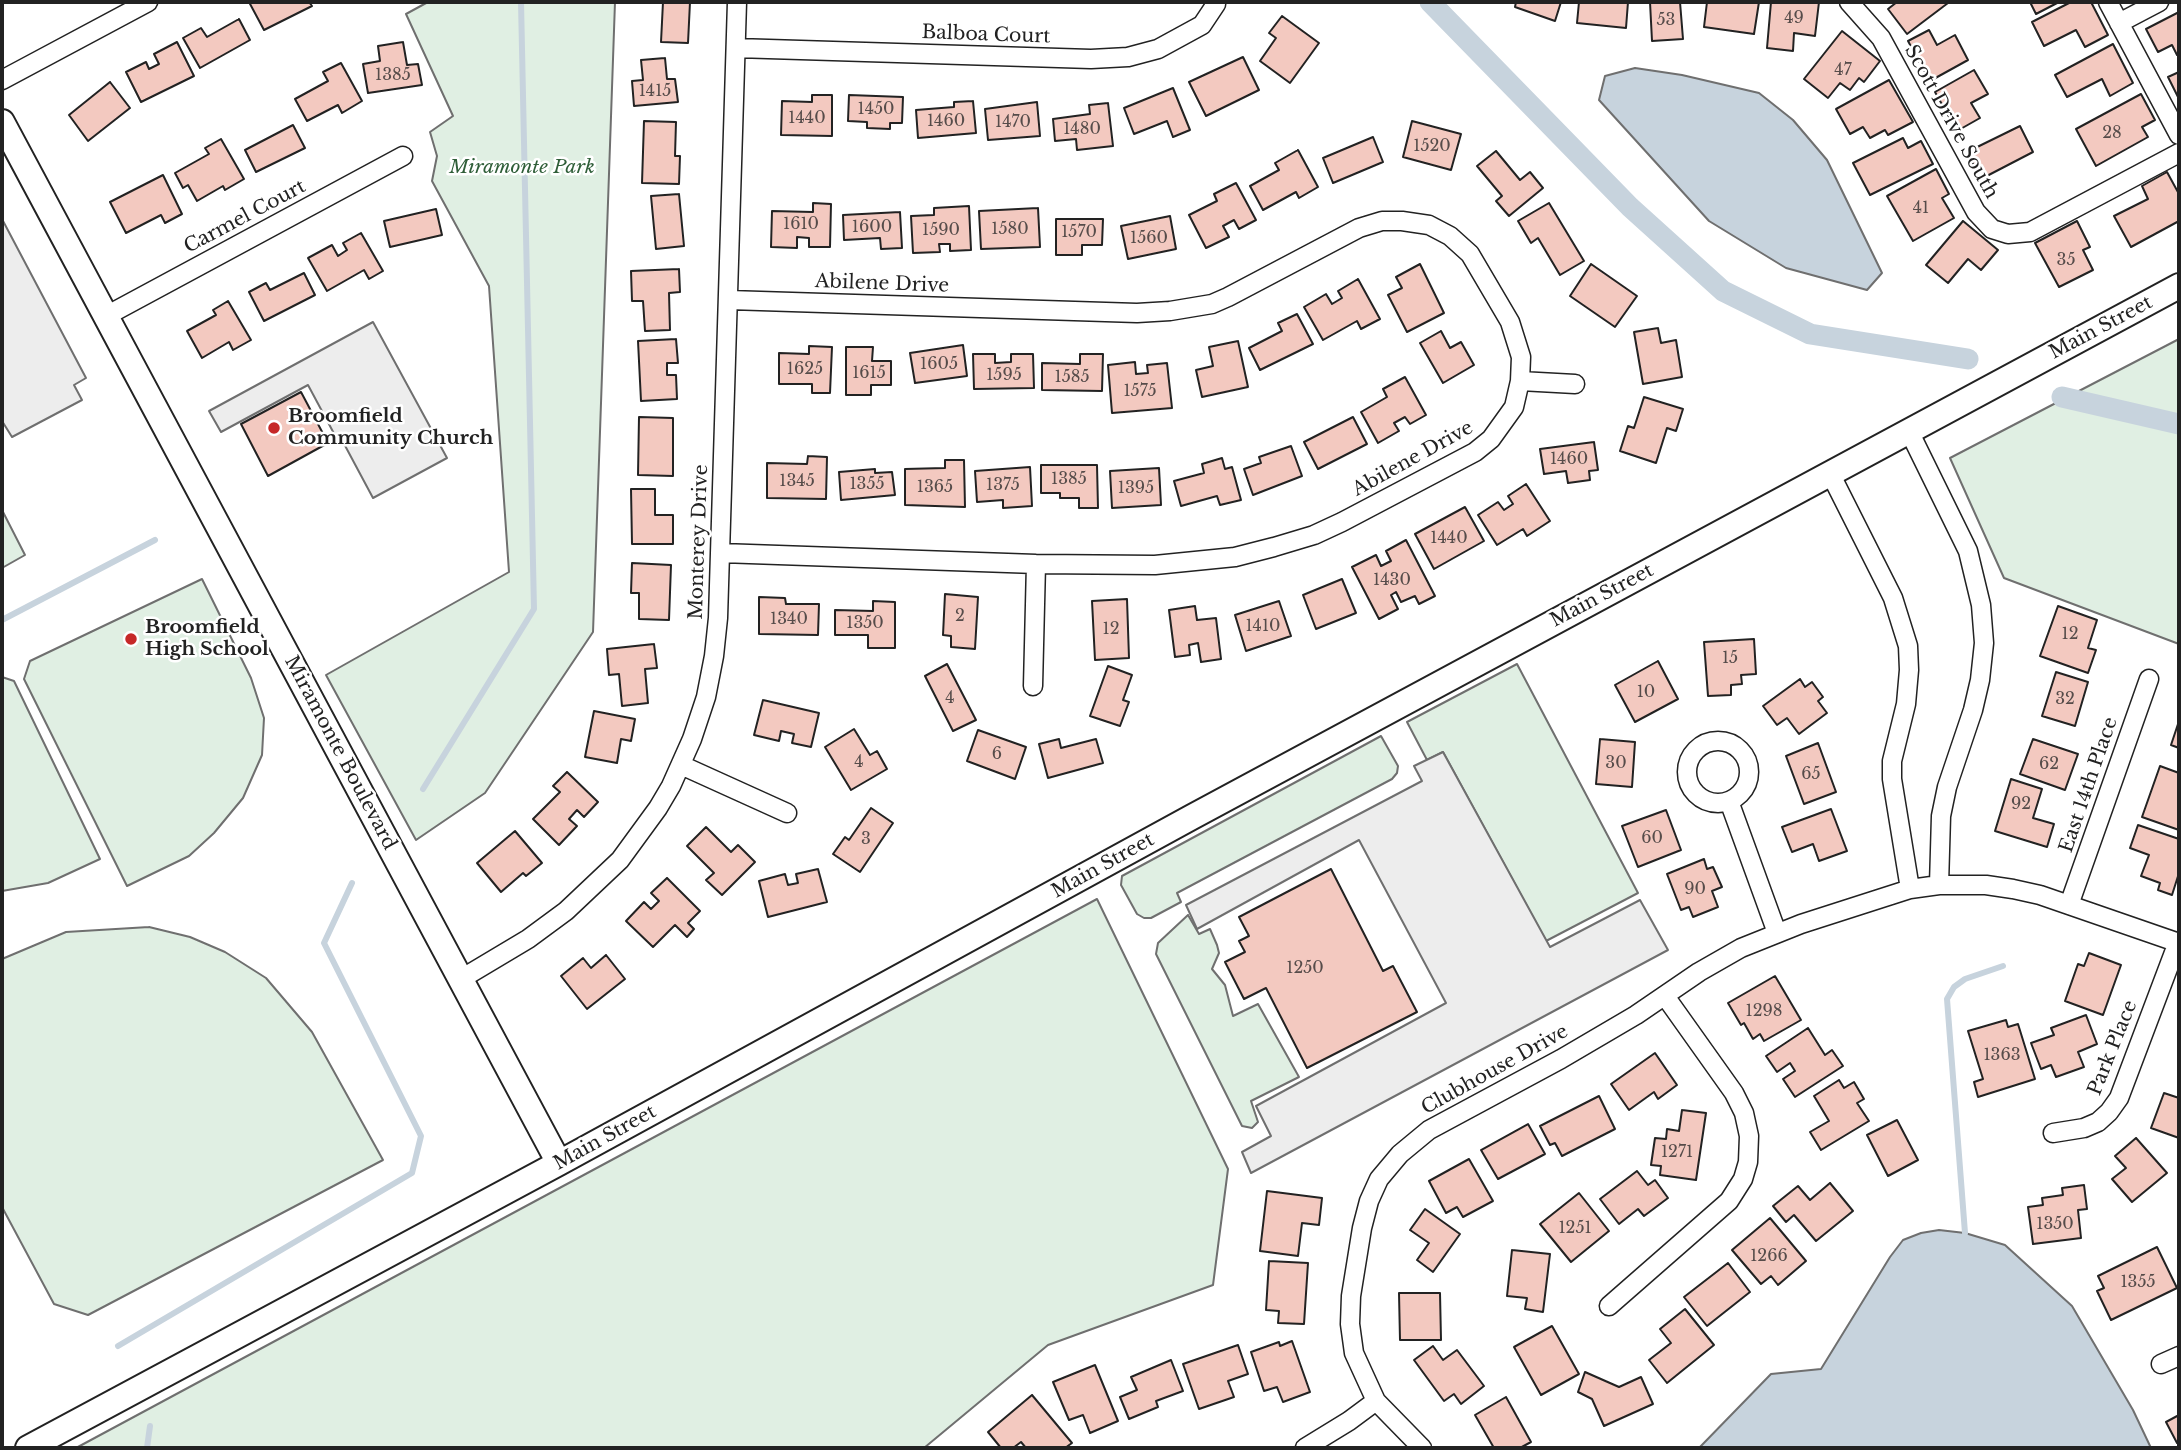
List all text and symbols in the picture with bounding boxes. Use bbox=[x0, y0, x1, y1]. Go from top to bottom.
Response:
house number: 49 bbox=[1784, 8, 1804, 28]
house number: 53 bbox=[1657, 10, 1675, 30]
street label: Balboa Court bbox=[921, 21, 1051, 49]
street label: Scott Drive South bbox=[1899, 41, 2003, 203]
house number: 47 bbox=[1834, 60, 1852, 80]
house number: 1385 bbox=[375, 65, 411, 85]
house number: 1415 bbox=[639, 81, 671, 101]
house number: 1450 bbox=[857, 99, 895, 119]
house number: 1440 bbox=[788, 108, 826, 128]
house number: 1460 bbox=[927, 111, 965, 131]
house number: 1470 bbox=[995, 112, 1031, 132]
house number: 1480 bbox=[1063, 119, 1101, 139]
house number: 28 bbox=[2102, 123, 2122, 143]
house number: 1520 bbox=[1413, 136, 1451, 156]
park label: Miramonte Park bbox=[449, 157, 595, 179]
street label: Carmel Court bbox=[180, 175, 310, 259]
house number: 41 bbox=[1913, 198, 1929, 218]
house number: 1610 bbox=[783, 214, 819, 234]
house number: 1600 bbox=[852, 217, 892, 237]
house number: 1580 bbox=[991, 219, 1029, 239]
house number: 1590 bbox=[922, 220, 960, 240]
house number: 1570 bbox=[1061, 222, 1097, 242]
house number: 1560 bbox=[1130, 228, 1168, 248]
house number: 35 bbox=[2057, 250, 2075, 270]
street label: Abilene Drive bbox=[814, 270, 950, 298]
street label: Main Street bbox=[2046, 291, 2156, 365]
house number: 1605 bbox=[920, 354, 958, 374]
house number: 1625 bbox=[787, 359, 823, 379]
house number: 1615 bbox=[852, 363, 886, 383]
house number: 1595 bbox=[986, 365, 1022, 385]
house number: 1585 bbox=[1054, 367, 1090, 387]
house number: 1575 bbox=[1123, 381, 1157, 401]
place label: Broomfield Community Church bbox=[288, 406, 493, 450]
street label: Abilene Drive bbox=[1349, 416, 1477, 502]
marker: Broomfield Community Church bbox=[266, 420, 282, 436]
house number: 1460 bbox=[1550, 449, 1588, 469]
street label: Monterey Drive bbox=[685, 464, 713, 620]
house number: 1385 bbox=[1051, 469, 1087, 489]
house number: 1345 bbox=[779, 471, 815, 491]
house number: 1355 bbox=[849, 474, 885, 494]
house number: 1375 bbox=[986, 475, 1020, 495]
house number: 1365 bbox=[917, 477, 953, 497]
house number: 1395 bbox=[1118, 478, 1154, 498]
house number: 1440 bbox=[1430, 528, 1468, 548]
street label: Main Street bbox=[1547, 559, 1657, 633]
house number: 1430 bbox=[1373, 570, 1411, 590]
house number: 2 bbox=[955, 606, 965, 626]
house number: 1340 bbox=[770, 609, 808, 629]
house number: 1350 bbox=[846, 613, 884, 633]
house number: 1410 bbox=[1245, 616, 1281, 636]
place label: Broomfield High School bbox=[145, 617, 269, 661]
house number: 12 bbox=[1103, 619, 1119, 639]
house number: 12 bbox=[2062, 624, 2078, 644]
marker: Broomfield High School bbox=[123, 631, 139, 647]
house number: 15 bbox=[1722, 648, 1738, 668]
street label: Miramonte Boulevard bbox=[279, 652, 401, 854]
house number: 10 bbox=[1637, 682, 1655, 702]
house number: 4 bbox=[945, 688, 955, 708]
house number: 32 bbox=[2055, 689, 2075, 709]
street label: East 14th Place bbox=[2055, 714, 2123, 856]
house number: 6 bbox=[992, 744, 1002, 764]
house number: 4 bbox=[854, 752, 864, 772]
house number: 30 bbox=[1605, 753, 1627, 773]
house number: 62 bbox=[2039, 754, 2059, 774]
house number: 65 bbox=[1801, 764, 1821, 784]
house number: 92 bbox=[2011, 794, 2031, 814]
house number: 60 bbox=[1641, 828, 1663, 848]
house number: 3 bbox=[861, 829, 871, 849]
street label: Main Street bbox=[1048, 829, 1158, 903]
house number: 90 bbox=[1684, 879, 1706, 899]
house number: 1250 bbox=[1286, 958, 1324, 978]
street label: Park Place bbox=[2084, 997, 2142, 1099]
house number: 1298 bbox=[1746, 1001, 1782, 1021]
street label: Clubhouse Drive bbox=[1418, 1020, 1572, 1120]
house number: 1363 bbox=[1983, 1045, 2021, 1065]
street label: Main Street bbox=[550, 1101, 660, 1175]
house number: 1271 bbox=[1661, 1142, 1693, 1162]
house number: 1350 bbox=[2036, 1214, 2074, 1234]
house number: 1251 bbox=[1558, 1218, 1592, 1238]
house number: 1266 bbox=[1750, 1246, 1788, 1266]
house number: 1355 bbox=[2120, 1272, 2156, 1292]

